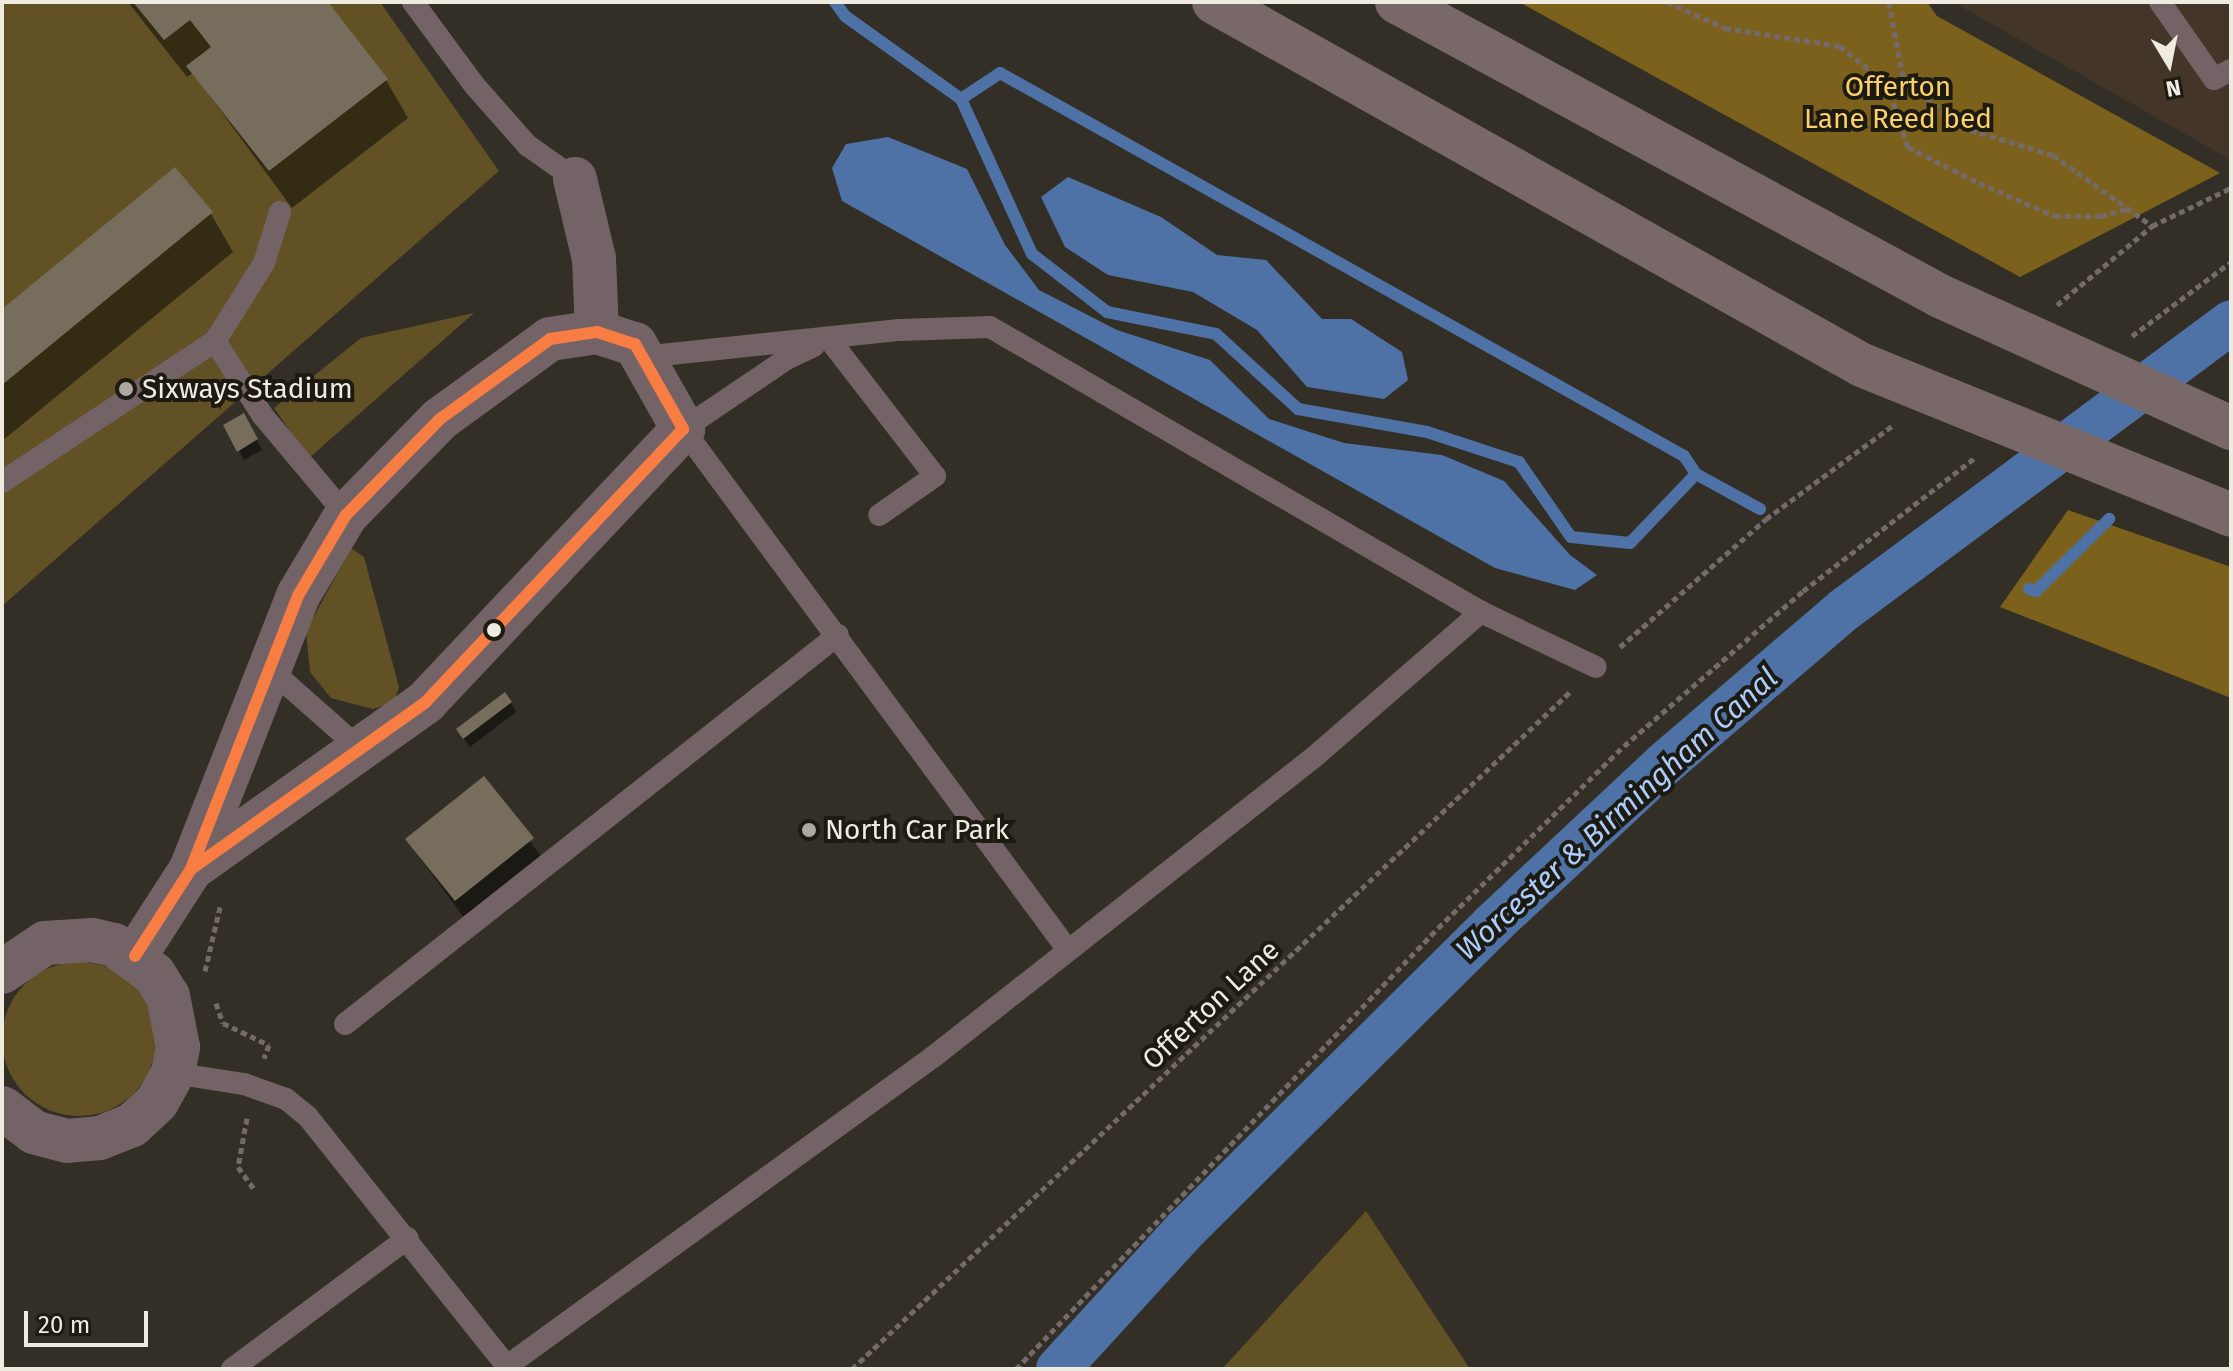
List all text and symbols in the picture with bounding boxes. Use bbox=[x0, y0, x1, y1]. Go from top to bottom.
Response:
north arrow bbox=[2129, 24, 2209, 104]
park label: Offerton Lane Reed bed bbox=[1804, 70, 1992, 136]
text: N bbox=[2164, 74, 2183, 103]
place label: Sixways Stadium bbox=[142, 372, 353, 406]
marker: Sixways Stadium bbox=[117, 380, 135, 398]
unlabelled marker bbox=[486, 622, 502, 638]
water label: Worcester & Birmingham Canal bbox=[1449, 660, 1785, 968]
place label: North Car Park bbox=[825, 813, 1009, 847]
marker: North Car Park bbox=[800, 821, 818, 839]
street label: Offerton Lane bbox=[1136, 933, 1286, 1077]
scale bar bbox=[28, 1295, 152, 1345]
text: 20 m bbox=[38, 1311, 90, 1339]

